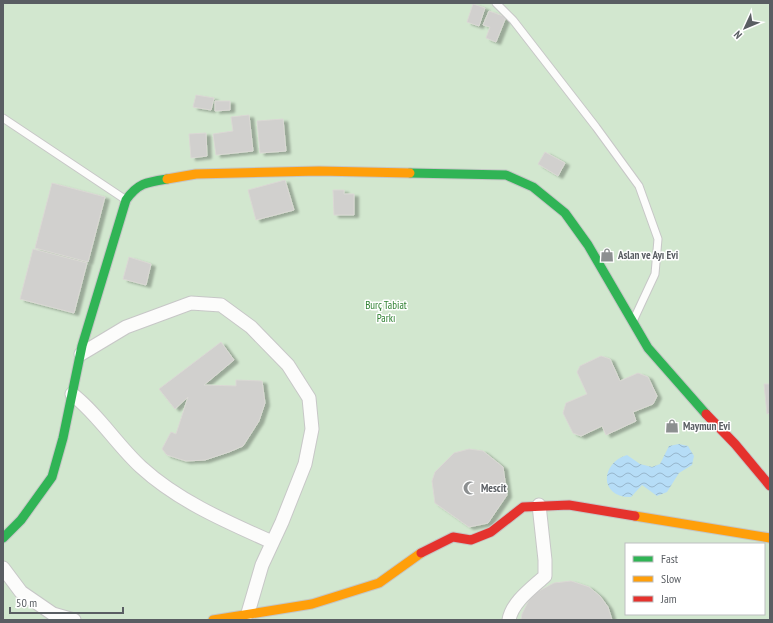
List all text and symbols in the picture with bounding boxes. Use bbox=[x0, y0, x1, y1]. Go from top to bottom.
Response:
north arrow bbox=[725, 8, 765, 48]
text: N bbox=[731, 28, 745, 42]
shop icon: Aslan ve Ayı Evi bbox=[599, 247, 615, 263]
place label: Aslan ve Ayı Evi bbox=[617, 248, 679, 262]
park label: Burç Tabiat Parkı bbox=[365, 298, 407, 325]
shop icon: Maymun Evi bbox=[664, 418, 680, 434]
place label: Maymun Evi bbox=[683, 419, 731, 433]
mosque icon: Mescit bbox=[462, 480, 478, 496]
place label: Mescit bbox=[481, 481, 507, 495]
legend bbox=[625, 543, 765, 615]
text: Fast bbox=[661, 551, 679, 566]
text: Slow bbox=[661, 571, 682, 586]
scale bar bbox=[10, 589, 123, 615]
text: Jam bbox=[660, 591, 677, 606]
text: 50 m bbox=[16, 595, 37, 610]

